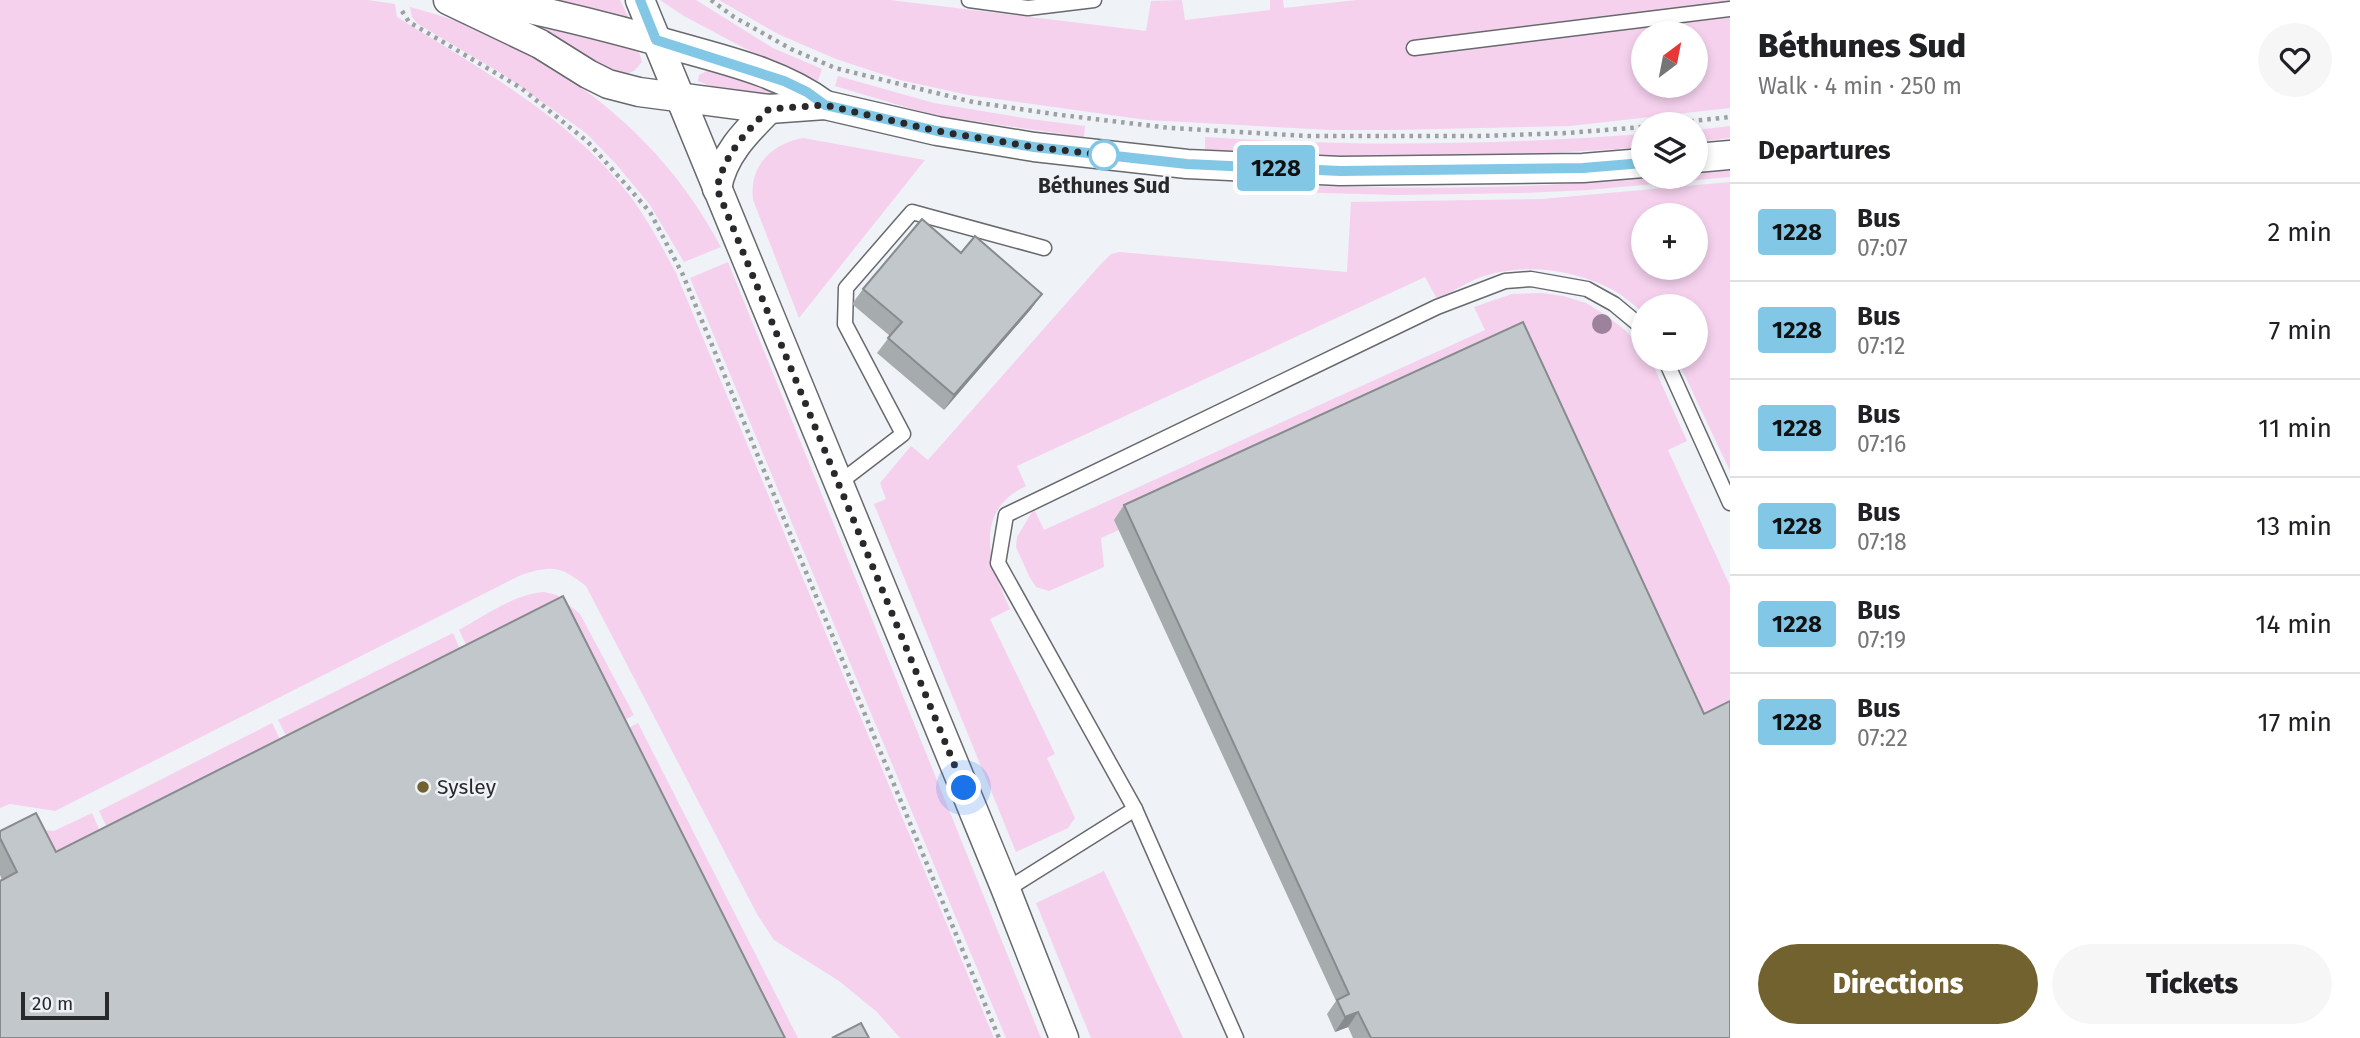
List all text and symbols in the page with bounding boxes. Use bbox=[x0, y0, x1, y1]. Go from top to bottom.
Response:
north arrow bbox=[1631, 21, 1708, 98]
map controls bbox=[1631, 21, 1708, 371]
button: heart bbox=[2258, 23, 2332, 97]
text: Béthunes Sud bbox=[1758, 26, 1966, 66]
text: Walk · 4 min · 250 m bbox=[1758, 72, 1962, 100]
button: layers bbox=[1631, 112, 1708, 189]
text: Departures bbox=[1758, 135, 1891, 166]
marker: Béthunes Sud bbox=[1089, 140, 1119, 170]
line badge: 1228 bbox=[1227, 145, 1325, 191]
text: 1228 bbox=[1251, 154, 1301, 182]
place label: Béthunes Sud bbox=[1038, 173, 1170, 199]
button: + bbox=[1631, 203, 1708, 280]
text: Bus bbox=[1857, 203, 1900, 234]
text: 2 min bbox=[2267, 217, 2332, 248]
text: 1228 bbox=[1772, 218, 1822, 246]
text: 07:07 bbox=[1857, 234, 1908, 262]
button: − bbox=[1631, 294, 1708, 371]
text: Bus bbox=[1857, 301, 1900, 332]
text: 7 min bbox=[2269, 315, 2332, 346]
text: 1228 bbox=[1772, 316, 1822, 344]
text: 07:12 bbox=[1857, 332, 1905, 360]
text: Bus bbox=[1857, 399, 1900, 430]
text: 11 min bbox=[2258, 413, 2332, 444]
text: 1228 bbox=[1772, 414, 1822, 442]
text: 07:16 bbox=[1857, 430, 1906, 458]
text: Bus bbox=[1857, 497, 1900, 528]
text: 13 min bbox=[2256, 511, 2332, 542]
text: 1228 bbox=[1772, 512, 1822, 540]
text: 07:18 bbox=[1857, 528, 1907, 556]
text: Bus bbox=[1857, 595, 1900, 626]
text: 14 min bbox=[2255, 609, 2332, 640]
text: 1228 bbox=[1772, 610, 1822, 638]
text: 07:19 bbox=[1857, 626, 1906, 654]
text: Bus bbox=[1857, 693, 1900, 724]
text: 17 min bbox=[2257, 707, 2332, 738]
text: 1228 bbox=[1772, 708, 1822, 736]
text: 07:22 bbox=[1857, 724, 1908, 752]
your location bbox=[946, 770, 981, 805]
place label: Sysley bbox=[437, 774, 497, 800]
marker: Sysley bbox=[415, 779, 431, 795]
button: Directions bbox=[1758, 944, 2038, 1024]
button: Tickets bbox=[2052, 944, 2332, 1024]
scale bar bbox=[21, 989, 108, 1021]
text: 20 m bbox=[32, 992, 73, 1015]

